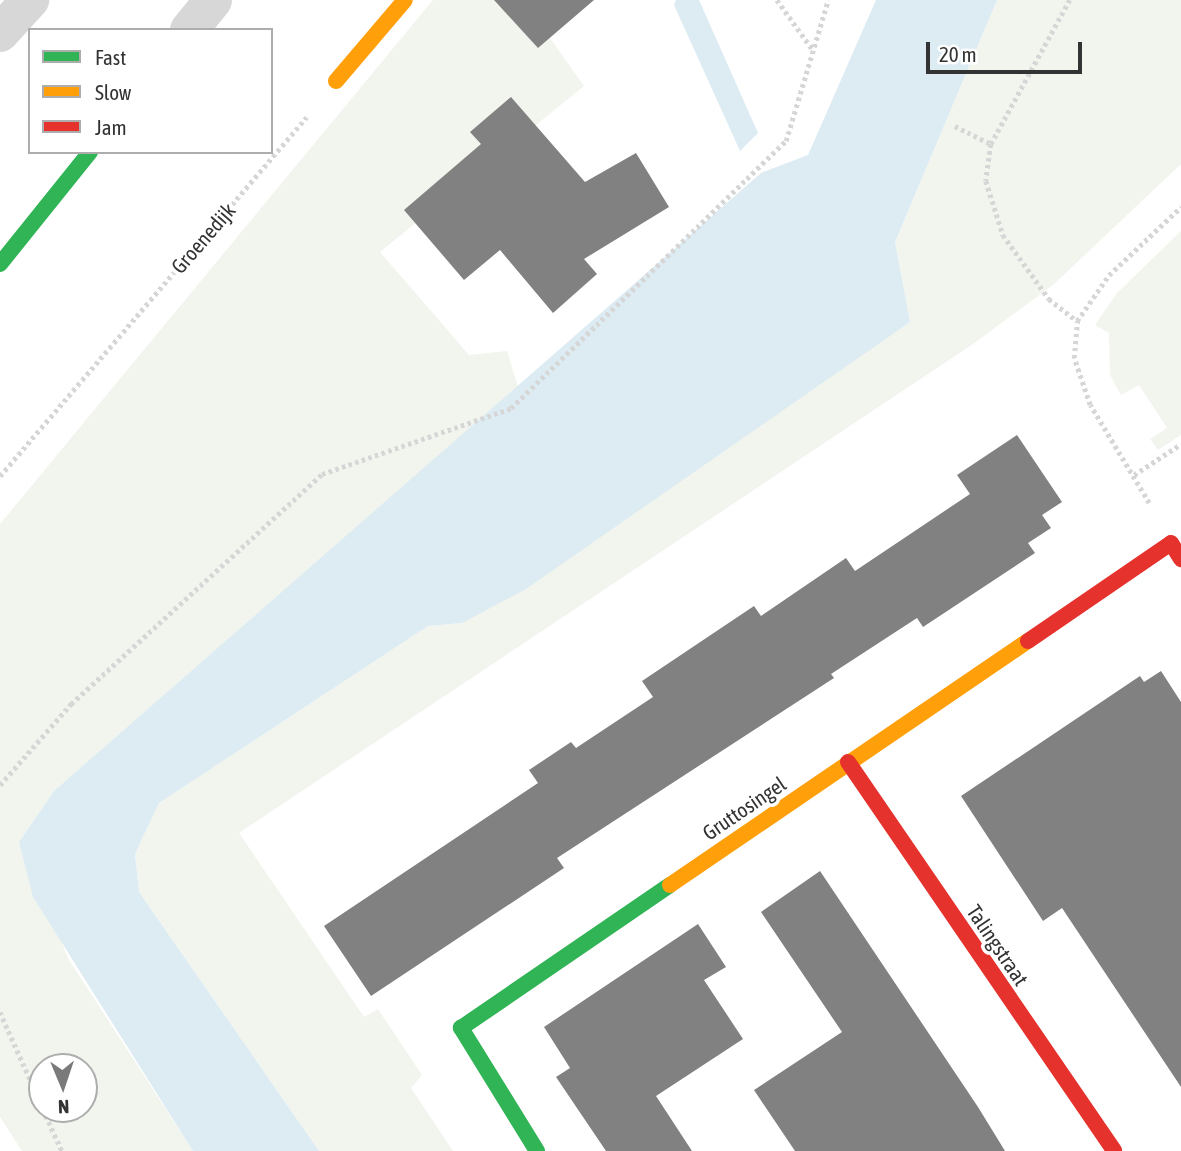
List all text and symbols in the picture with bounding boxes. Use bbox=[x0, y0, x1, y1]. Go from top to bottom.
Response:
legend bbox=[28, 28, 273, 154]
scale bar bbox=[929, 28, 1085, 72]
text: 20 m bbox=[939, 42, 977, 66]
text: Fast bbox=[95, 45, 126, 69]
text: Slow bbox=[95, 80, 131, 104]
text: Jam bbox=[95, 115, 127, 139]
street label: Groenedijk bbox=[166, 198, 240, 278]
street label: Gruttosingel bbox=[697, 771, 791, 845]
street label: Talingstraat bbox=[962, 900, 1034, 990]
north arrow bbox=[28, 1053, 98, 1123]
text: N bbox=[58, 1096, 70, 1118]

